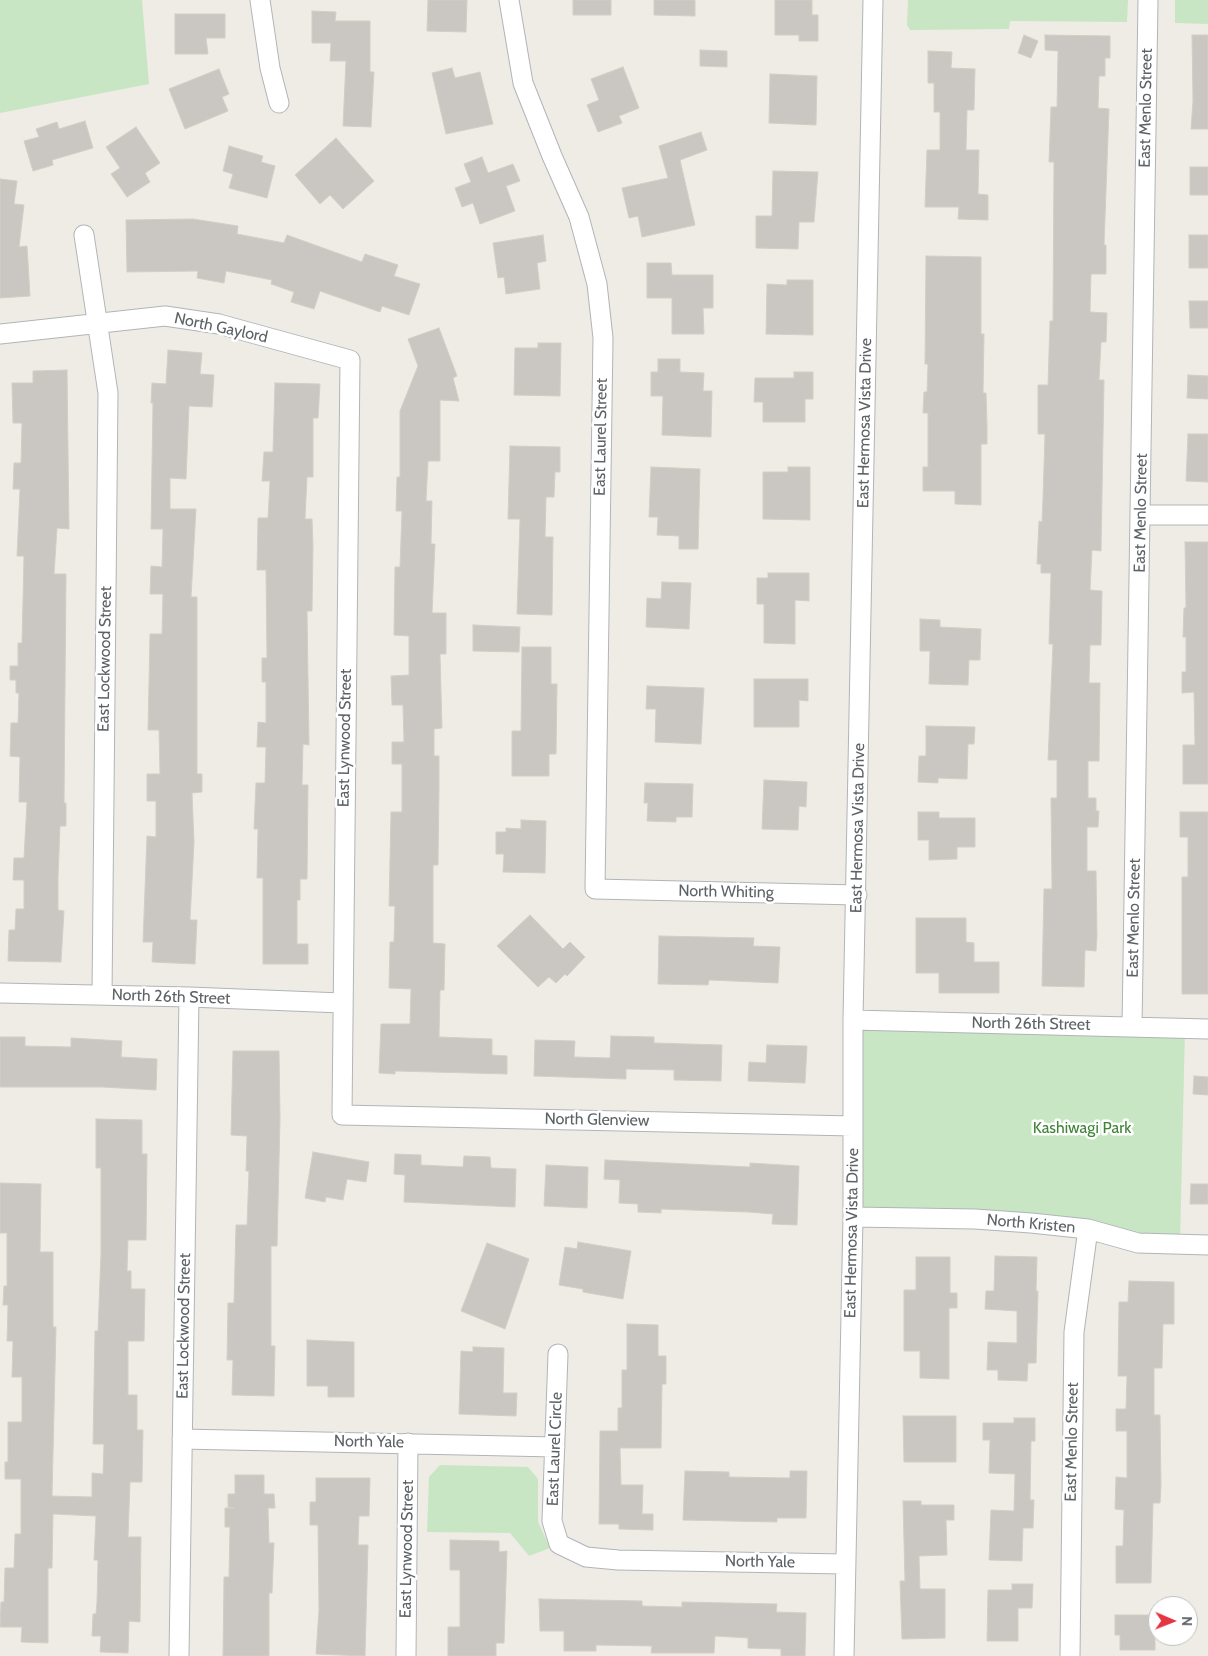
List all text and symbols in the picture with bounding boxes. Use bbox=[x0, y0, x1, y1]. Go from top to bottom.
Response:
street label: East Menlo Street bbox=[1135, 48, 1157, 168]
street label: North Gaylord bbox=[173, 309, 269, 347]
street label: East Hermosa Vista Drive bbox=[854, 338, 876, 508]
street label: East Laurel Street bbox=[590, 378, 612, 496]
street label: East Menlo Street bbox=[1130, 453, 1152, 573]
street label: East Lockwood Street bbox=[94, 586, 116, 732]
street label: East Lynwood Street bbox=[334, 669, 356, 807]
street label: East Hermosa Vista Drive bbox=[847, 743, 869, 913]
street label: East Menlo Street bbox=[1123, 858, 1145, 978]
street label: North Whiting bbox=[678, 882, 774, 902]
street label: North 26th Street bbox=[111, 985, 231, 1009]
street label: North 26th Street bbox=[971, 1013, 1091, 1035]
street label: North Glenview bbox=[544, 1109, 650, 1131]
park label: Kashiwagi Park bbox=[1033, 1118, 1131, 1138]
street label: East Hermosa Vista Drive bbox=[841, 1148, 863, 1318]
street label: North Kristen bbox=[986, 1211, 1076, 1237]
street label: East Lockwood Street bbox=[173, 1253, 195, 1399]
street label: East Menlo Street bbox=[1061, 1382, 1083, 1502]
street label: East Laurel Circle bbox=[543, 1391, 567, 1507]
street label: North Yale bbox=[334, 1432, 404, 1452]
street label: East Lynwood Street bbox=[396, 1480, 418, 1618]
street label: North Yale bbox=[725, 1552, 795, 1572]
north arrow bbox=[1148, 1596, 1198, 1646]
text: N bbox=[1178, 1616, 1196, 1626]

